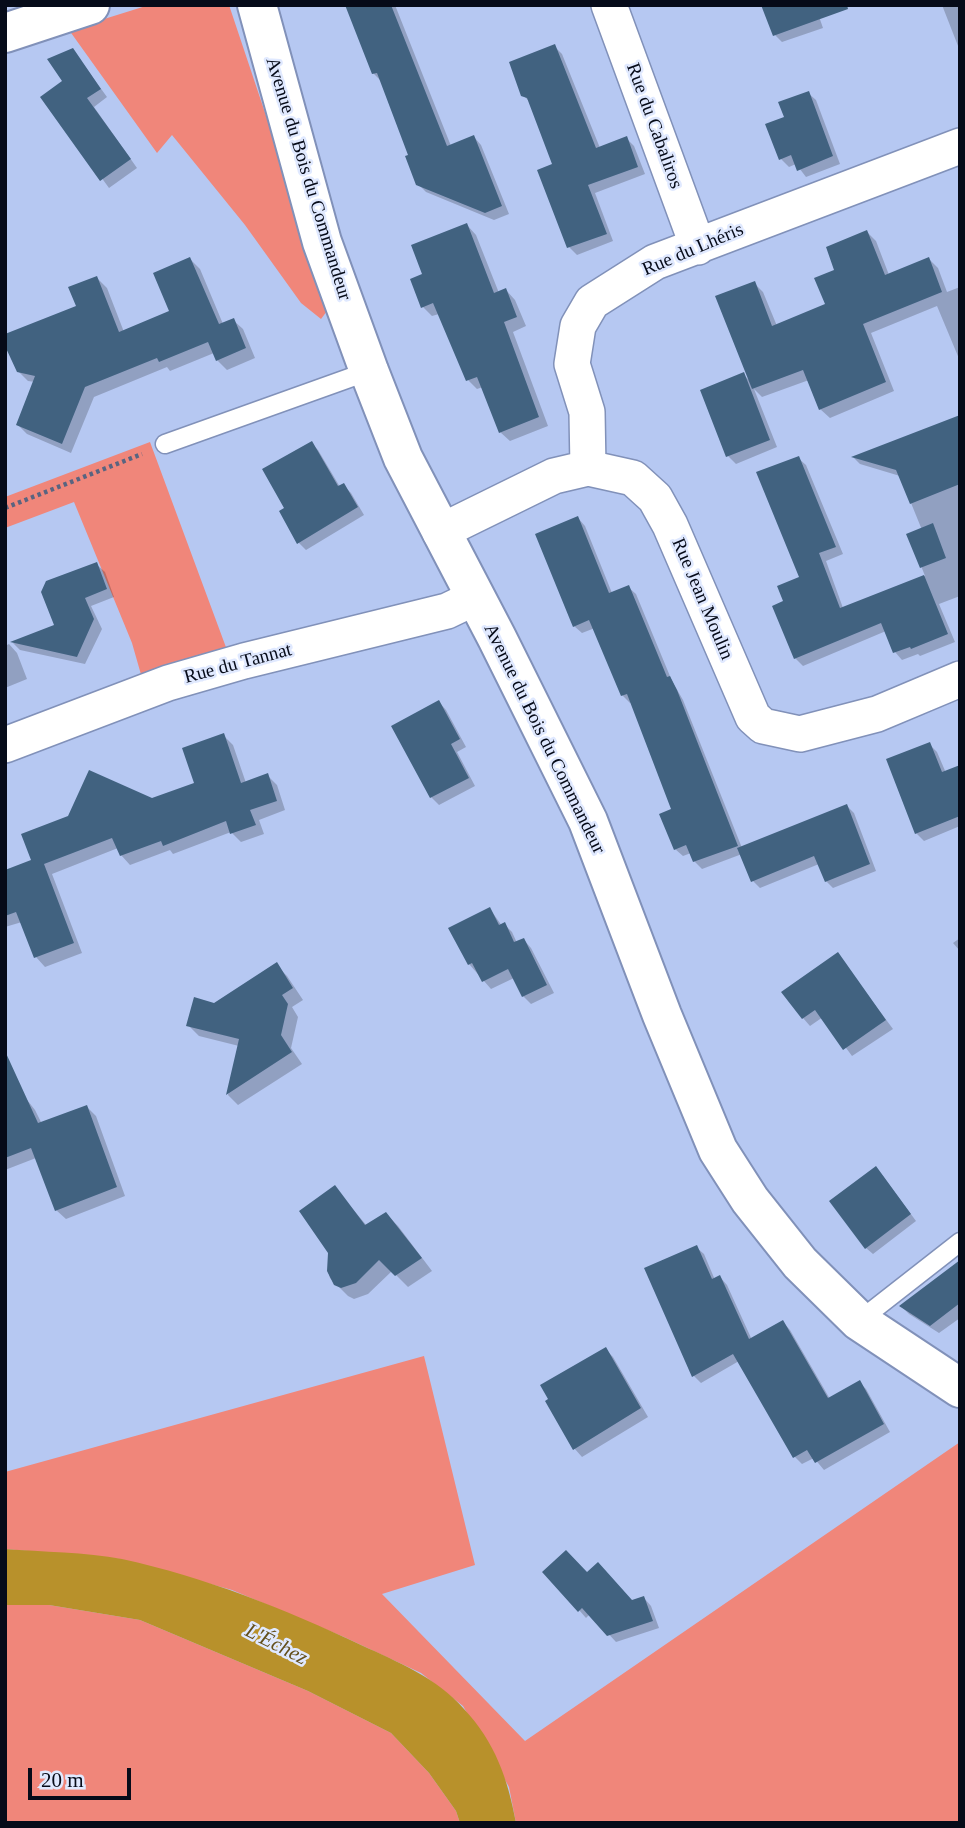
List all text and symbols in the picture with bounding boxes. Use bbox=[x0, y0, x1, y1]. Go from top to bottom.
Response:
street label: Avenue du Bois du Commandeur bbox=[260, 55, 356, 303]
street label: Rue du Cabaliros bbox=[621, 60, 687, 192]
street label: Rue du Lhéris bbox=[639, 218, 747, 282]
street label: Rue Jean Moulin bbox=[666, 535, 738, 663]
street label: Avenue du Bois du Commandeur bbox=[478, 620, 610, 858]
street label: Rue du Tannat bbox=[182, 639, 294, 689]
water label: L'Échez bbox=[241, 1619, 311, 1671]
scale bar bbox=[32, 1755, 135, 1799]
text: 20 m bbox=[41, 1768, 84, 1792]

